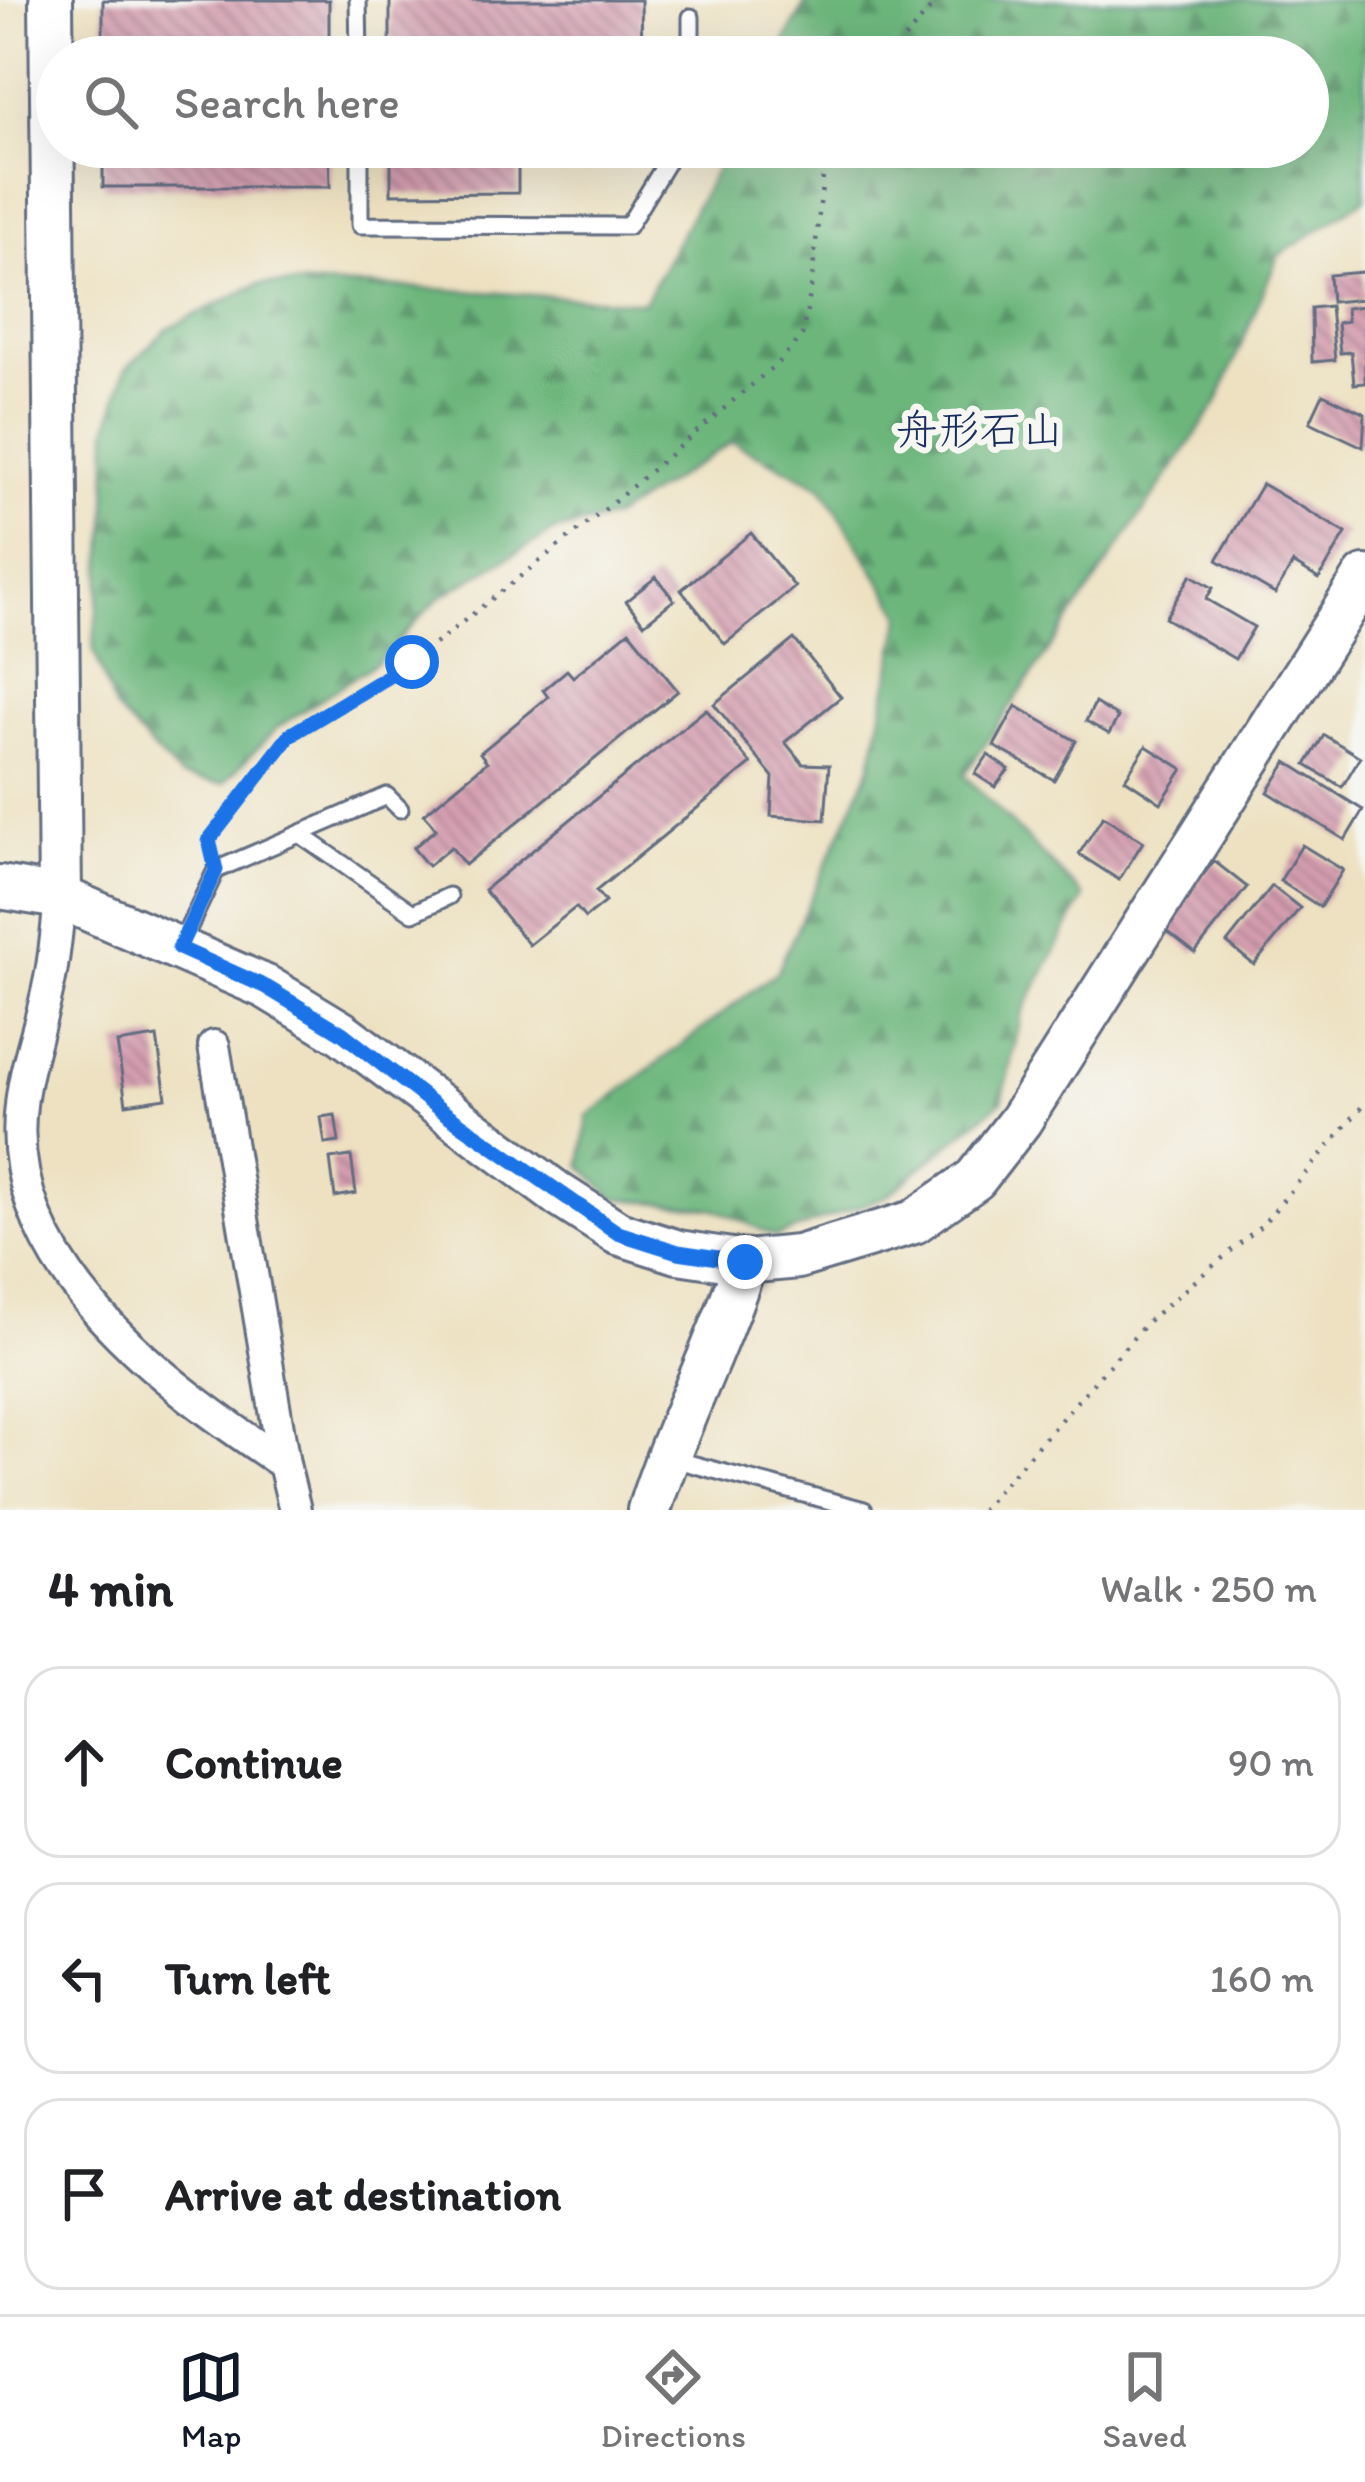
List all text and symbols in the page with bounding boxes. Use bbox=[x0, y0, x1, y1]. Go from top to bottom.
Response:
search box bbox=[36, 36, 1329, 168]
icon: search bbox=[78, 69, 144, 135]
text: Search here bbox=[174, 75, 400, 129]
district label: 舟形石山 bbox=[896, 404, 1064, 455]
route start bbox=[385, 635, 439, 689]
route end bbox=[718, 1235, 772, 1289]
text: 4 min bbox=[48, 1558, 173, 1619]
text: Walk · 250 m bbox=[1100, 1565, 1317, 1612]
icon: ahead bbox=[51, 1729, 117, 1795]
text: Continue bbox=[165, 1735, 343, 1789]
text: 90 m bbox=[1228, 1739, 1314, 1786]
icon: left bbox=[51, 1945, 117, 2011]
text: Turn left bbox=[165, 1951, 331, 2005]
text: 160 m bbox=[1210, 1955, 1314, 2002]
icon: arrive bbox=[51, 2161, 117, 2227]
text: Arrive at destination bbox=[165, 2167, 561, 2221]
tab: Map bbox=[178, 2344, 244, 2455]
tab: Directions bbox=[601, 2344, 746, 2455]
tab: Saved bbox=[1103, 2344, 1187, 2455]

